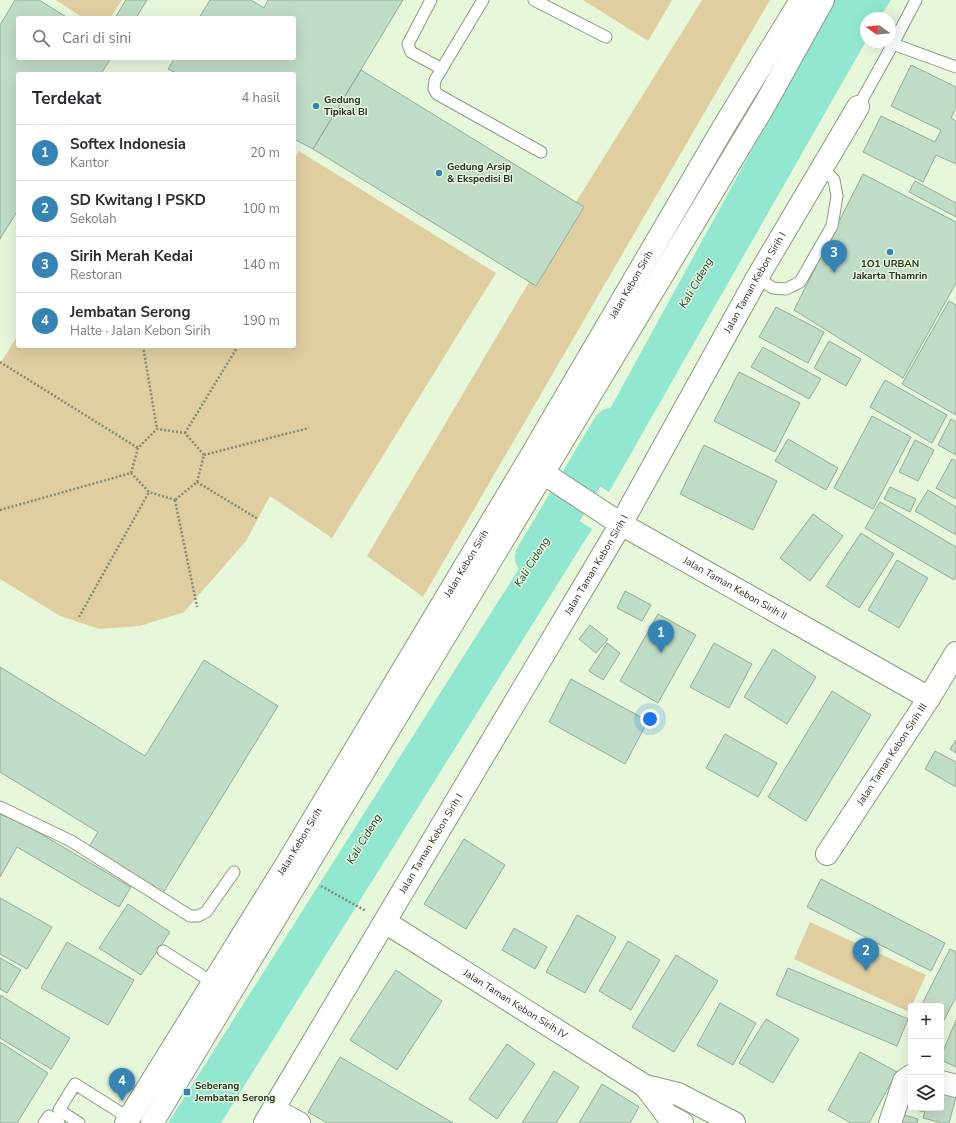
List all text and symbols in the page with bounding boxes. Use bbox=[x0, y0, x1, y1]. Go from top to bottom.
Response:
north arrow bbox=[860, 12, 896, 48]
search box bbox=[16, 16, 296, 60]
icon: search bbox=[30, 27, 52, 49]
text: Cari di sini bbox=[62, 28, 131, 48]
text: Terdekat bbox=[32, 87, 101, 110]
text: 4 hasil bbox=[241, 89, 280, 107]
place label: Gedung Tipikal BI bbox=[324, 93, 368, 119]
marker: Gedung Tipikal BI bbox=[311, 101, 321, 111]
text: Softex Indonesia bbox=[70, 134, 186, 154]
text: 1 bbox=[41, 144, 49, 162]
text: 20 m bbox=[250, 144, 280, 162]
text: Kantor bbox=[70, 154, 109, 172]
place label: Gedung Arsip & Ekspedisi BI bbox=[447, 160, 513, 186]
marker: Gedung Arsip & Ekspedisi BI bbox=[434, 168, 444, 178]
text: SD Kwitang I PSKD bbox=[70, 190, 206, 210]
text: 2 bbox=[41, 200, 49, 218]
text: 100 m bbox=[242, 200, 280, 218]
text: Sekolah bbox=[70, 210, 117, 228]
street label: Jalan Taman Kebon Sirih I bbox=[720, 229, 790, 337]
pin: 3 bbox=[821, 240, 847, 273]
text: Sirih Merah Kedai bbox=[70, 246, 193, 266]
marker: 1O1 URBAN Jakarta Thamrin bbox=[885, 247, 895, 257]
street label: Jalan Kebon Sirih bbox=[606, 248, 657, 322]
water label: Kali Cideng bbox=[675, 254, 717, 311]
text: 3 bbox=[41, 256, 49, 274]
text: 140 m bbox=[242, 256, 280, 274]
place label: 1O1 URBAN Jakarta Thamrin bbox=[852, 257, 927, 283]
text: Restoran bbox=[70, 266, 122, 284]
text: Jembatan Serong bbox=[70, 302, 190, 322]
text: 4 bbox=[41, 312, 49, 330]
text: 190 m bbox=[242, 312, 280, 330]
text: Halte · Jalan Kebon Sirih bbox=[70, 322, 211, 340]
street label: Jalan Taman Kebon Sirih I bbox=[561, 512, 632, 619]
street label: Jalan Kebon Sirih bbox=[440, 527, 492, 601]
water label: Kali Cideng bbox=[511, 534, 554, 590]
street label: Jalan Taman Kebon Sirih II bbox=[680, 553, 789, 623]
pin: 1 bbox=[648, 620, 674, 653]
street label: Jalan Taman Kebon Sirih III bbox=[853, 701, 931, 809]
your location bbox=[640, 709, 660, 729]
street label: Jalan Taman Kebon Sirih I bbox=[395, 791, 466, 897]
street label: Jalan Kebon Sirih bbox=[274, 805, 326, 879]
water label: Kali Cideng bbox=[343, 811, 385, 867]
pin: 2 bbox=[853, 938, 879, 971]
street label: Jalan Taman Kebon Sirih IV bbox=[459, 965, 570, 1042]
map controls bbox=[908, 1003, 944, 1111]
button: + bbox=[908, 1003, 944, 1039]
button: − bbox=[908, 1039, 944, 1075]
pin: 4 bbox=[109, 1068, 135, 1101]
button: layers bbox=[908, 1075, 944, 1111]
place label: Seberang Jembatan Serong bbox=[194, 1079, 275, 1105]
marker: Seberang Jembatan Serong bbox=[182, 1087, 192, 1097]

